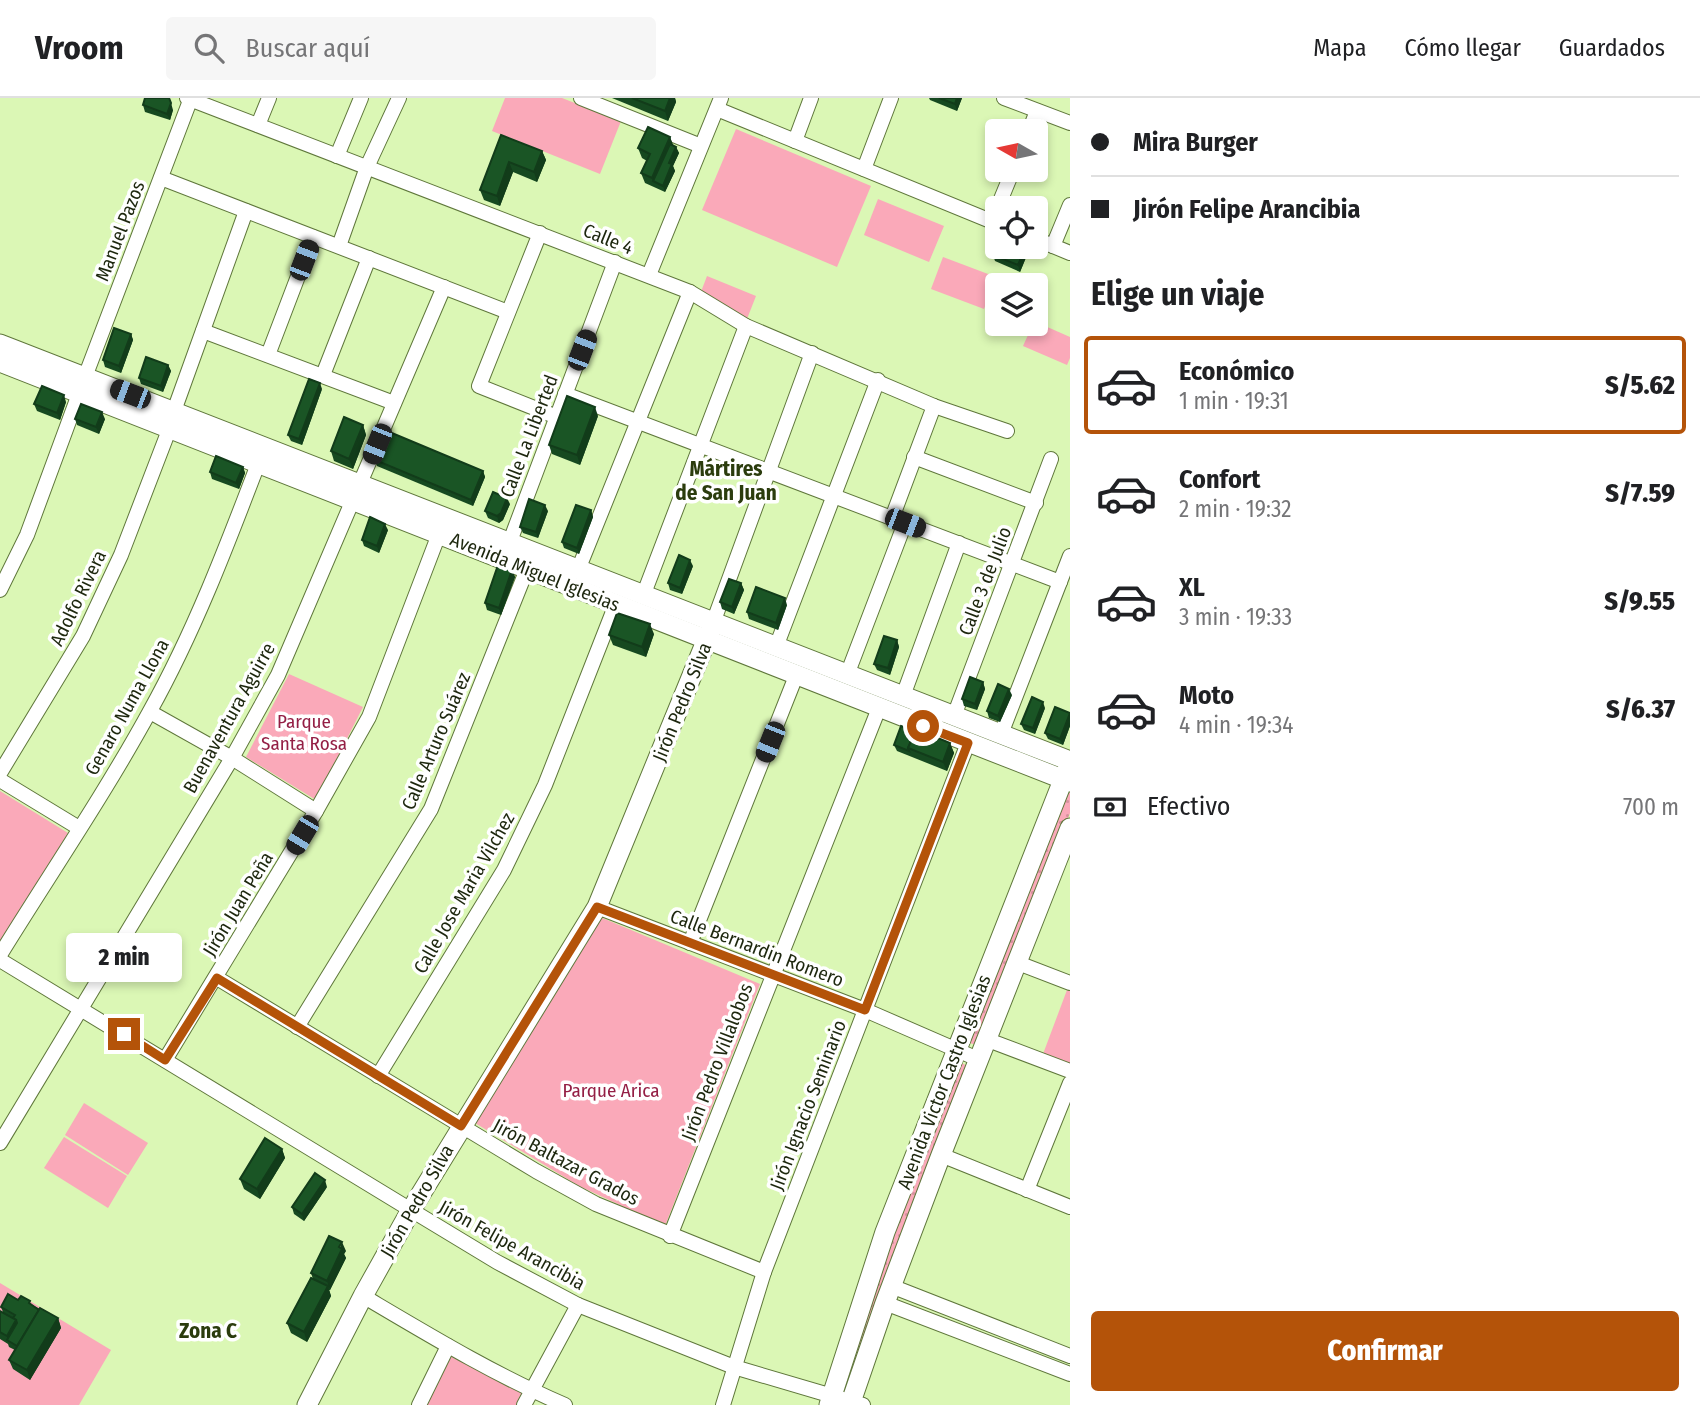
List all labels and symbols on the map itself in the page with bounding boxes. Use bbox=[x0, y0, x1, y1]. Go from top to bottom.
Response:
north arrow bbox=[985, 119, 1048, 182]
street label: Manuel Pazos bbox=[90, 178, 150, 284]
street label: Calle 4 bbox=[580, 219, 636, 259]
car bbox=[287, 237, 322, 283]
car bbox=[565, 327, 600, 373]
street label: Calle La Liberted bbox=[495, 372, 563, 500]
car bbox=[107, 377, 154, 411]
car bbox=[360, 421, 395, 467]
district label: Mártires de San Juan bbox=[675, 456, 777, 506]
car bbox=[882, 506, 929, 540]
street label: Calle 3 de Julio bbox=[954, 523, 1016, 639]
street label: Avenida Miguel Iglesias bbox=[447, 527, 623, 617]
street label: Adolfo Rivera bbox=[45, 546, 111, 650]
street label: Genaro Numa Llona bbox=[80, 635, 174, 779]
street label: Buenaventura Aguirre bbox=[178, 639, 280, 797]
street label: Jirón Pedro Silva bbox=[648, 639, 716, 765]
street label: Calle Arturo Suárez bbox=[397, 668, 476, 813]
park label: Parque Santa Rosa bbox=[261, 710, 347, 755]
route start bbox=[907, 710, 939, 742]
car bbox=[753, 719, 788, 765]
street label: Calle Jose Maria Vilchez bbox=[409, 808, 520, 977]
car bbox=[283, 812, 322, 858]
street label: Jirón Juan Peña bbox=[198, 848, 278, 960]
street label: Calle Bernardin Romero bbox=[667, 904, 847, 992]
callout: 2 min bbox=[66, 932, 182, 982]
street label: Avenida Victor Castro Iglesias bbox=[892, 971, 996, 1193]
street label: Jirón Pedro Villalobos bbox=[676, 980, 758, 1144]
street label: Jirón Ignacio Seminario bbox=[765, 1017, 851, 1193]
route end bbox=[108, 1018, 140, 1050]
park label: Parque Arica bbox=[563, 1079, 660, 1102]
street label: Jirón Baltazar Grados bbox=[489, 1114, 643, 1210]
street label: Jirón Pedro Silva bbox=[375, 1140, 459, 1262]
street label: Jirón Felipe Arancibia bbox=[435, 1195, 589, 1295]
district label: Zona C bbox=[179, 1318, 237, 1344]

